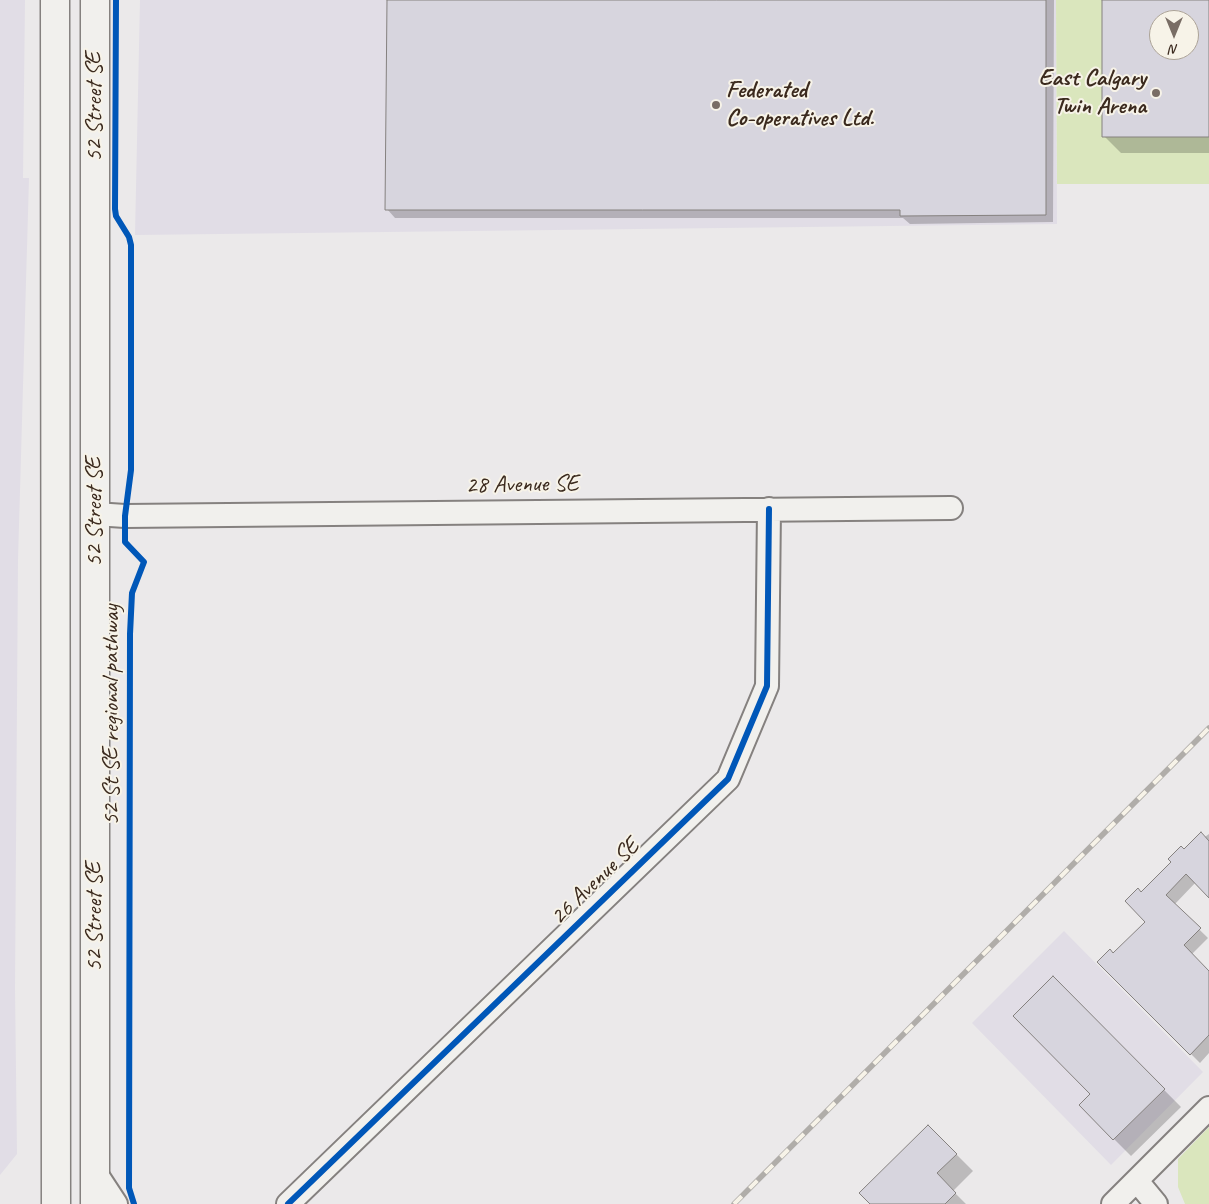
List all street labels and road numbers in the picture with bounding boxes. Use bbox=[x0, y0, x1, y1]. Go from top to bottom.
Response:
street label: 52 Street SE bbox=[81, 52, 109, 162]
street label: 52 Street SE bbox=[81, 457, 109, 567]
street label: 28 Avenue SE bbox=[466, 470, 578, 500]
street label: 52 St SE regional pathway bbox=[98, 605, 126, 825]
street label: 26 Avenue SE bbox=[545, 833, 645, 931]
street label: 52 Street SE bbox=[81, 862, 109, 972]

